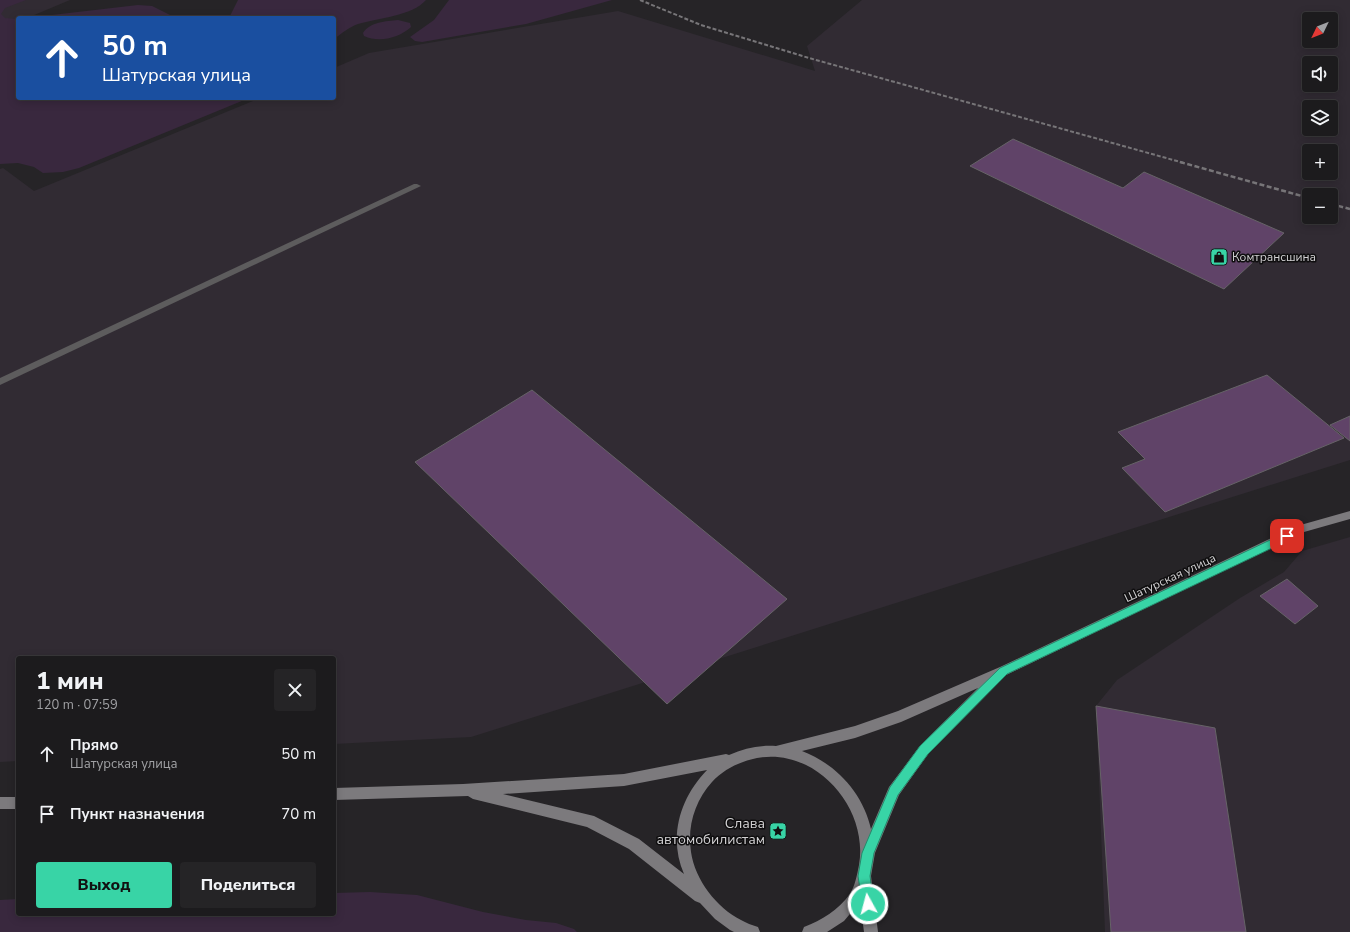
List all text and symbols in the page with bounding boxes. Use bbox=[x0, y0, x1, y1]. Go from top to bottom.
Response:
north arrow bbox=[1302, 12, 1338, 48]
map controls bbox=[1302, 12, 1338, 224]
text: 50 m bbox=[102, 27, 168, 65]
icon: ahead bbox=[36, 32, 88, 84]
button: sound bbox=[1302, 56, 1338, 92]
text: Шатурская улица bbox=[102, 63, 251, 87]
button: layers bbox=[1302, 100, 1338, 136]
button: + bbox=[1302, 144, 1338, 180]
button: − bbox=[1302, 188, 1338, 224]
shop icon: Комтрансшина bbox=[1209, 247, 1229, 267]
place label: Комтрансшина bbox=[1232, 249, 1316, 265]
pin bbox=[1270, 519, 1304, 553]
icon: arrive bbox=[1276, 525, 1298, 547]
street label: Шатурская улица bbox=[1122, 550, 1218, 606]
text: 1 мин bbox=[36, 665, 104, 697]
button: close bbox=[274, 669, 316, 711]
text: 120 m · 07:59 bbox=[36, 696, 118, 714]
text: Прямо bbox=[70, 735, 118, 755]
icon: ahead bbox=[36, 743, 58, 765]
text: 50 m bbox=[281, 744, 316, 764]
text: Шатурская улица bbox=[70, 755, 178, 773]
icon: arrive bbox=[36, 803, 58, 825]
text: Пункт назначения bbox=[70, 804, 205, 824]
text: 70 m bbox=[281, 804, 316, 824]
place label: Слава автомобилистам bbox=[656, 814, 765, 849]
place icon: Слава автомобилистам bbox=[768, 821, 788, 841]
button: Выход bbox=[36, 862, 172, 908]
button: Поделиться bbox=[180, 862, 316, 908]
position arrow bbox=[847, 883, 889, 925]

